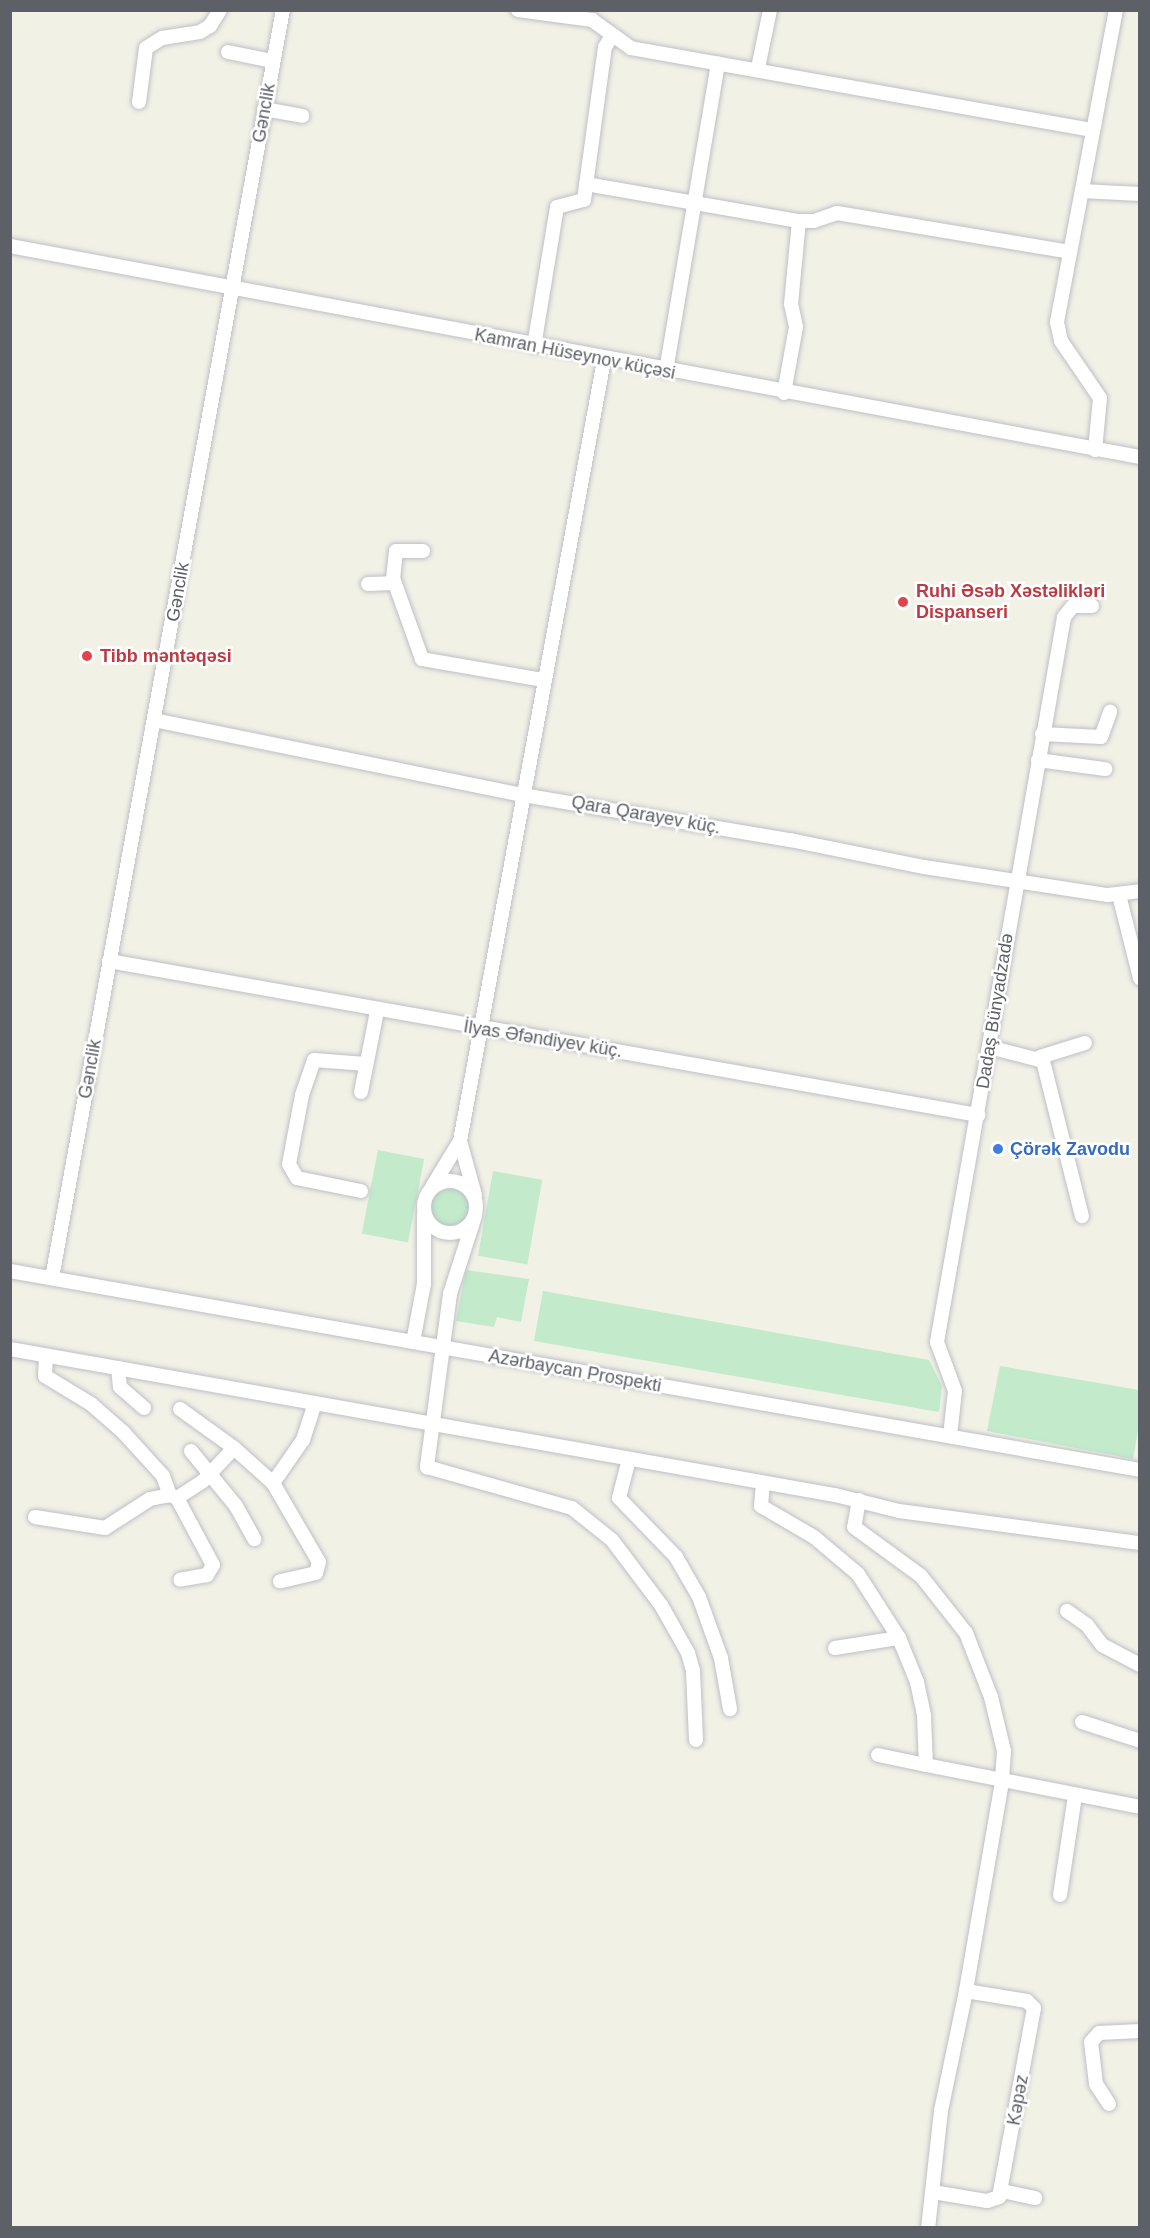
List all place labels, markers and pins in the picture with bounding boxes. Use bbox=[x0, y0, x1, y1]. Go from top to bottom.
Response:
place label: Ruhi Əsəb Xəstəlikləri Dispanseri bbox=[916, 581, 1105, 624]
marker: Ruhi Əsəb Xəstəlikləri Dispanseri bbox=[894, 593, 912, 611]
place label: Tibb məntəqəsi bbox=[100, 645, 232, 667]
marker: Tibb məntəqəsi bbox=[78, 647, 96, 665]
place label: Çörək Zavodu bbox=[1010, 1138, 1130, 1160]
marker: Çörək Zavodu bbox=[991, 1142, 1005, 1156]

